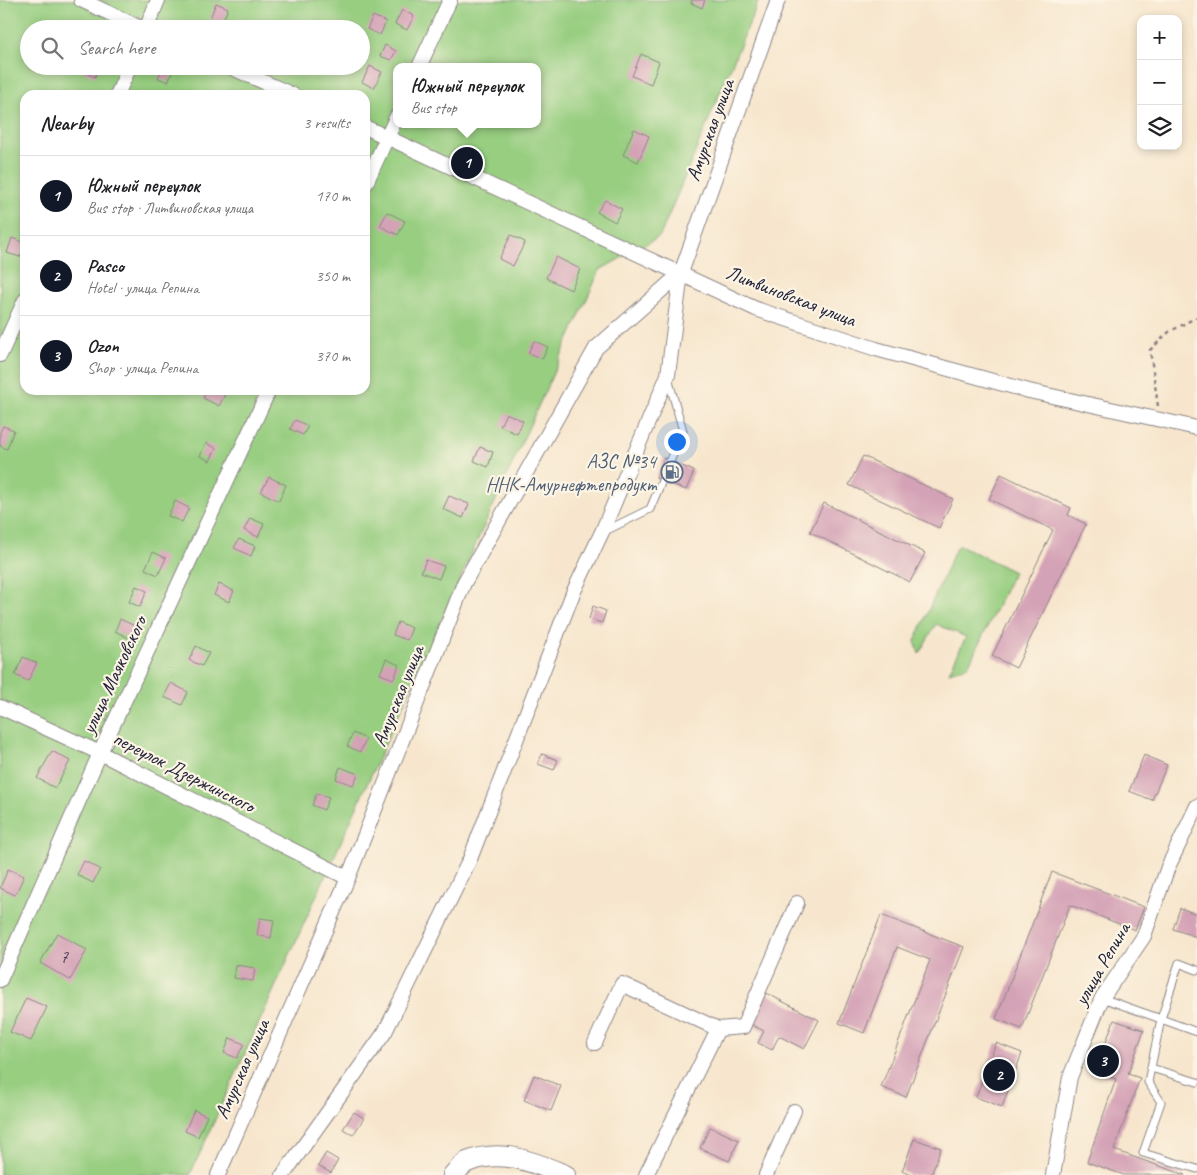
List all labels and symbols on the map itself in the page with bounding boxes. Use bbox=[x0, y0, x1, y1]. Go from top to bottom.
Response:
street label: Амурская улица bbox=[680, 74, 741, 184]
pin: 1 bbox=[451, 144, 483, 182]
street label: Литвиновская улица bbox=[723, 260, 861, 333]
your location bbox=[664, 429, 690, 455]
place label: АЗС №34 ННК-Амурнефтепродукт bbox=[486, 449, 658, 497]
fuel station icon: АЗС №34 ННК-Амурнефтепродукт bbox=[660, 460, 684, 484]
street label: улица Маяковского bbox=[75, 610, 153, 739]
street label: Амурская улица bbox=[366, 640, 430, 750]
street label: переулок Дзержинского bbox=[109, 726, 261, 819]
street label: улица Репина bbox=[1068, 917, 1137, 1011]
house number: 7 bbox=[60, 946, 69, 968]
street label: Амурская улица bbox=[209, 1014, 276, 1123]
pin: 3 bbox=[1087, 1042, 1119, 1080]
pin: 2 bbox=[983, 1056, 1015, 1094]

